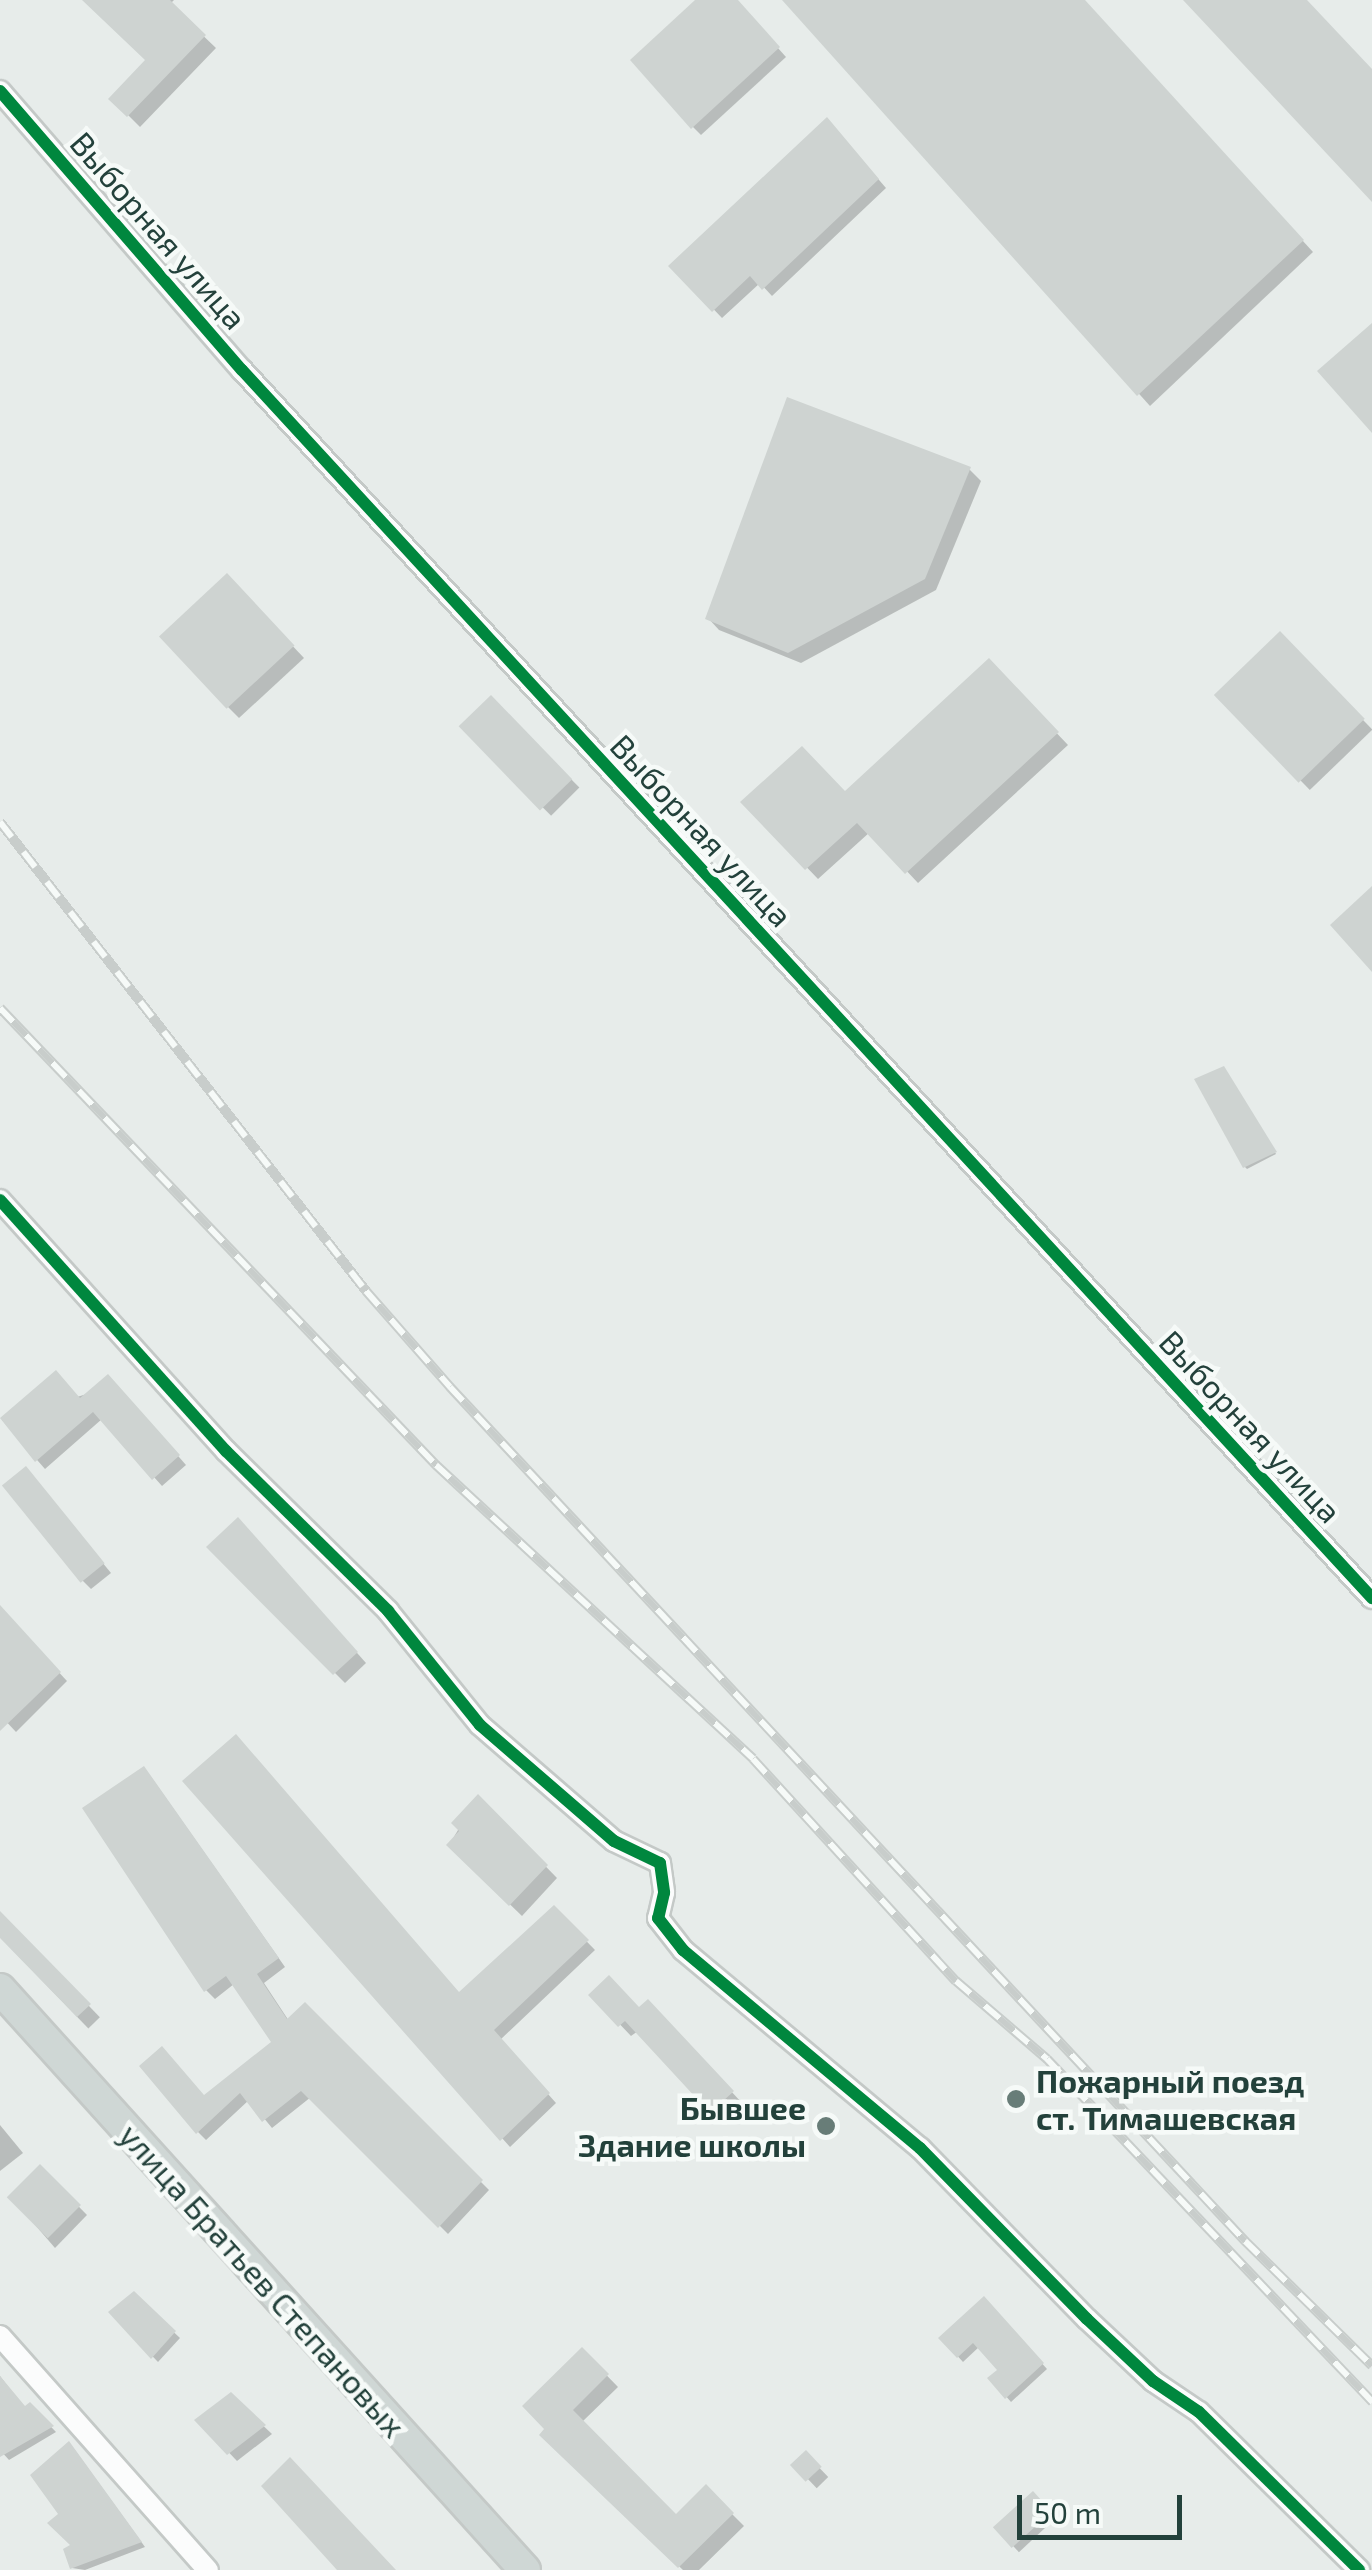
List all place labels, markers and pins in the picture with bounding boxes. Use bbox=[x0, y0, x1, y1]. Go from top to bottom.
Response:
place label: Пожарный поезд ст. Тимашевская bbox=[1036, 2062, 1304, 2137]
marker: Пожарный поезд ст. Тимашевская bbox=[1005, 2088, 1027, 2110]
place label: Бывшее Здание школы bbox=[578, 2089, 806, 2164]
marker: Бывшее Здание школы bbox=[815, 2115, 837, 2137]

